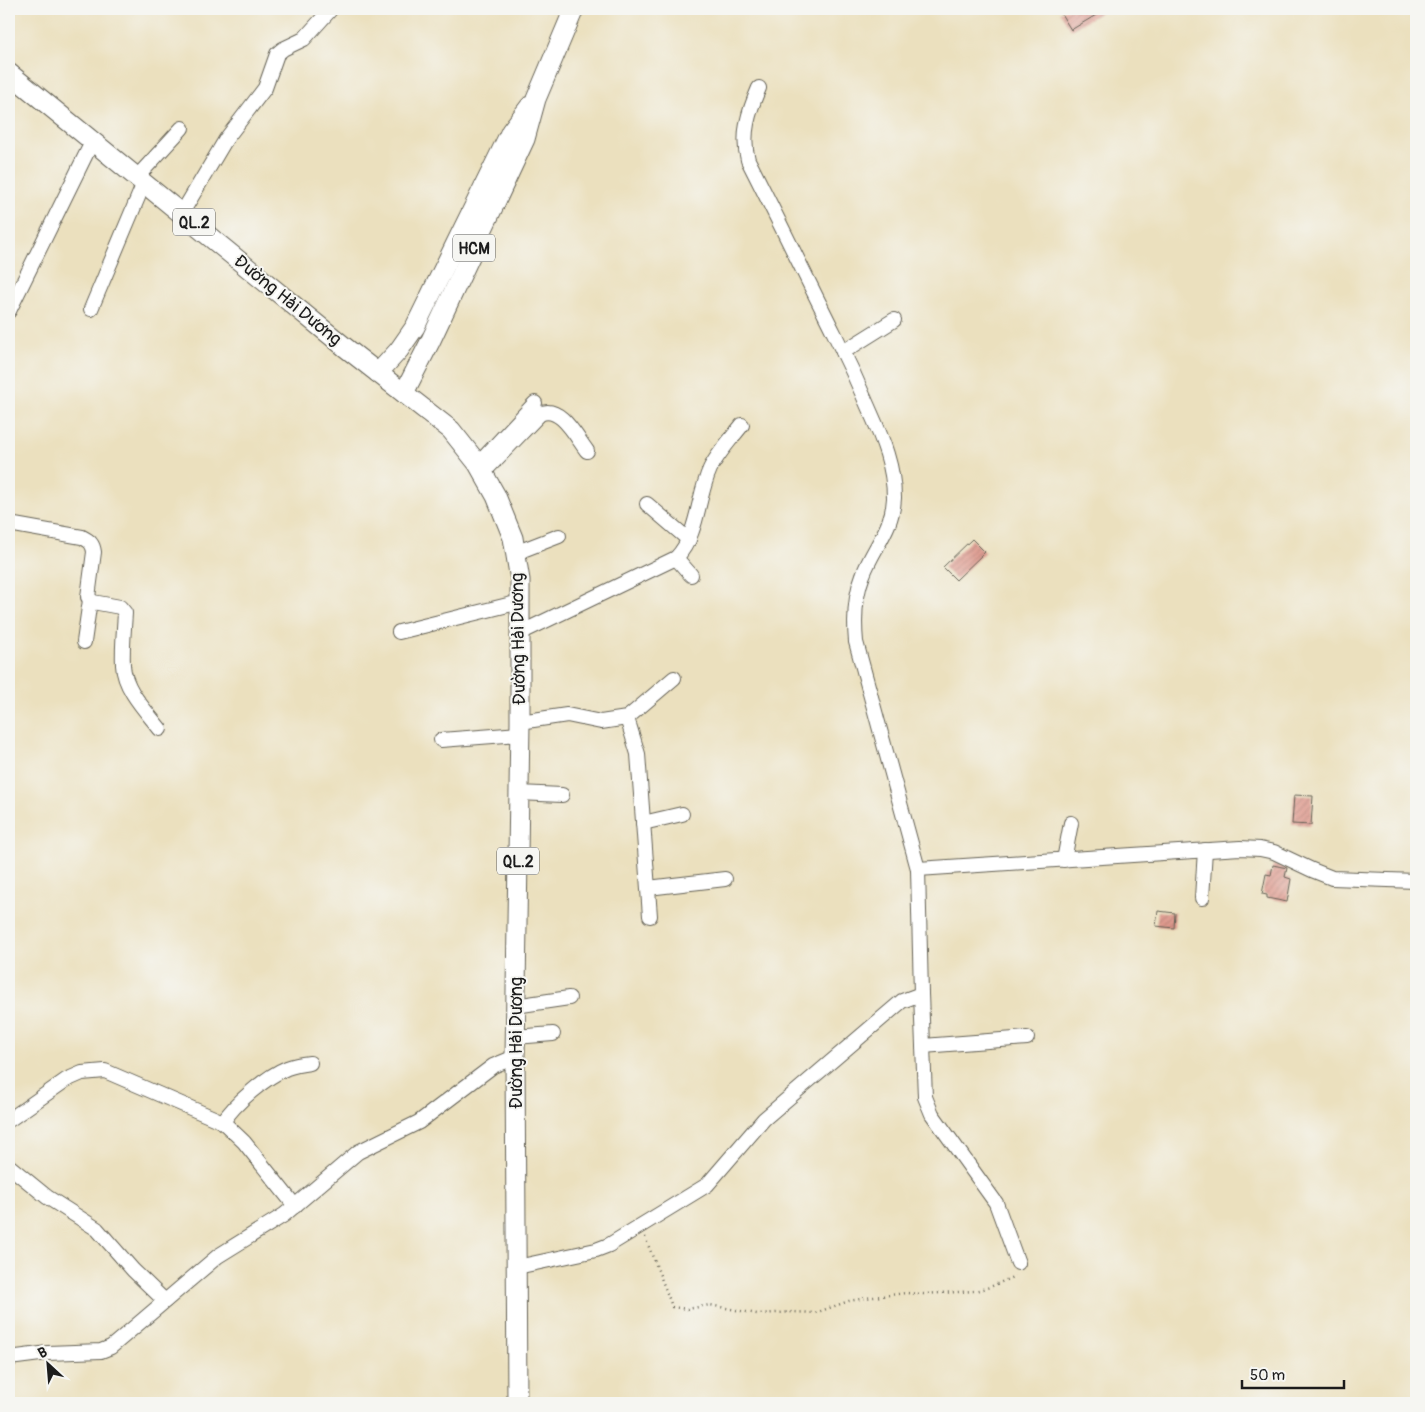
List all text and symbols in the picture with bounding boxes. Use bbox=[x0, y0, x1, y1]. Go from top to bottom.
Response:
road number: QL.2 bbox=[173, 208, 215, 236]
road number: HCM bbox=[453, 234, 495, 262]
street label: Đường Hải Dương bbox=[229, 250, 346, 351]
street label: Đường Hải Dương bbox=[506, 573, 531, 705]
road number: QL.2 bbox=[497, 848, 539, 874]
street label: Đường Hải Dương bbox=[505, 977, 528, 1109]
north arrow bbox=[22, 1340, 72, 1390]
text: B bbox=[35, 1343, 50, 1362]
scale bar bbox=[1242, 1357, 1345, 1389]
text: 50 m bbox=[1250, 1366, 1285, 1385]

